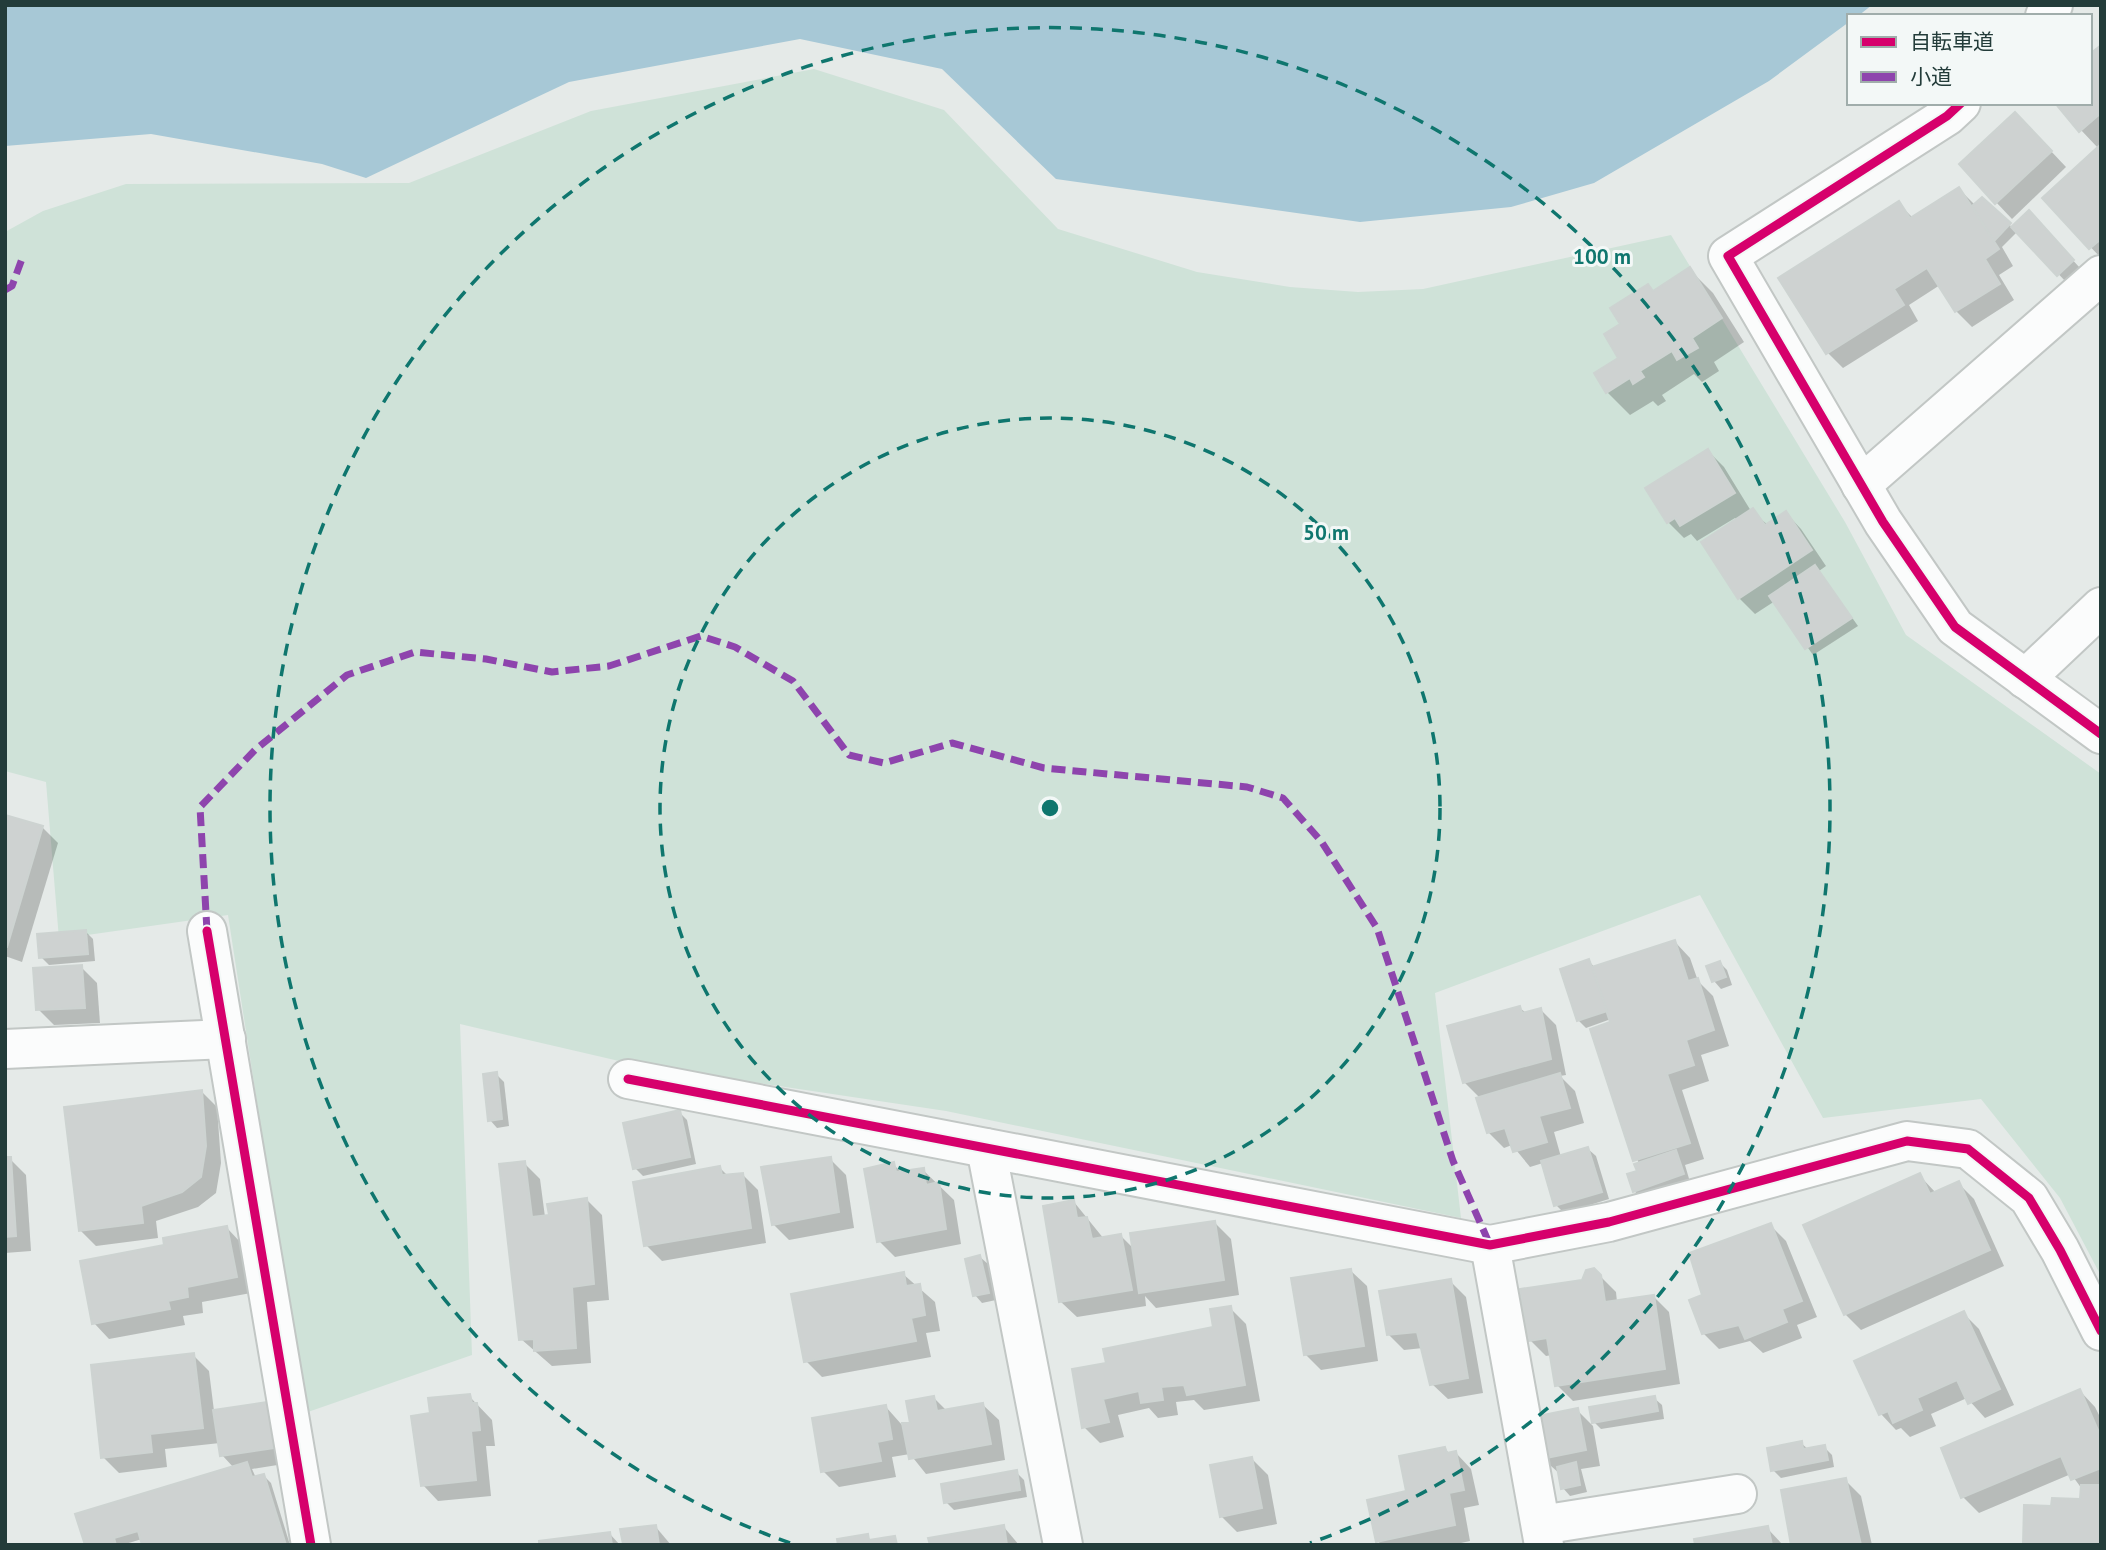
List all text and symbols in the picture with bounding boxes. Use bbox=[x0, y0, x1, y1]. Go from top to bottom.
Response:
legend bbox=[1847, 14, 2092, 105]
text: 自転車道 bbox=[1910, 28, 1994, 55]
text: 小道 bbox=[1910, 63, 1952, 90]
text: 100 m bbox=[1573, 243, 1631, 270]
text: 50 m bbox=[1303, 519, 1349, 546]
centre of rings bbox=[1038, 796, 1062, 820]

